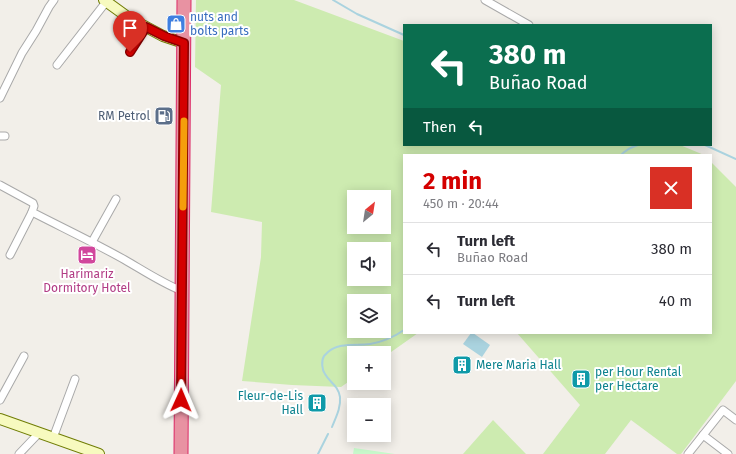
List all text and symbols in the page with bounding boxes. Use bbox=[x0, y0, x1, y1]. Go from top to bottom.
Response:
place label: nuts and bolts parts bbox=[190, 10, 249, 38]
pin bbox=[113, 11, 147, 52]
shop icon: nuts and bolts parts bbox=[165, 13, 187, 35]
icon: arrive bbox=[119, 17, 141, 39]
text: 380 m bbox=[489, 38, 567, 71]
icon: left bbox=[423, 40, 475, 92]
text: Buñao Road bbox=[489, 72, 588, 94]
fuel station icon: RM Petrol bbox=[153, 105, 175, 127]
place label: RM Petrol bbox=[98, 109, 150, 123]
icon: left bbox=[465, 116, 487, 138]
text: Then bbox=[423, 118, 457, 136]
text: 2 min bbox=[423, 167, 482, 195]
button: close bbox=[650, 167, 692, 209]
north arrow bbox=[347, 190, 391, 234]
map controls bbox=[347, 190, 391, 442]
text: 450 m · 20:44 bbox=[423, 196, 499, 211]
text: Turn left bbox=[457, 232, 515, 250]
icon: left bbox=[423, 238, 445, 260]
text: 380 m bbox=[651, 240, 692, 258]
button: sound bbox=[347, 242, 391, 286]
hotel icon: Harimariz Dormitory Hotel bbox=[76, 244, 98, 266]
text: Buñao Road bbox=[457, 250, 528, 265]
place label: Harimariz Dormitory Hotel bbox=[43, 267, 131, 295]
icon: left bbox=[423, 290, 445, 312]
text: Turn left bbox=[457, 292, 515, 310]
text: 40 m bbox=[659, 292, 692, 310]
button: layers bbox=[347, 294, 391, 338]
button: + bbox=[347, 346, 391, 390]
building icon: Mere Maria Hall bbox=[451, 354, 473, 376]
place label: Mere Maria Hall bbox=[476, 358, 562, 372]
place label: per Hour Rental per Hectare bbox=[595, 365, 682, 393]
building icon: per Hour Rental per Hectare bbox=[570, 368, 592, 390]
position arrow bbox=[160, 379, 202, 421]
place label: Fleur-de-Lis Hall bbox=[238, 389, 303, 417]
building icon: Fleur-de-Lis Hall bbox=[306, 392, 328, 414]
button: − bbox=[347, 398, 391, 442]

